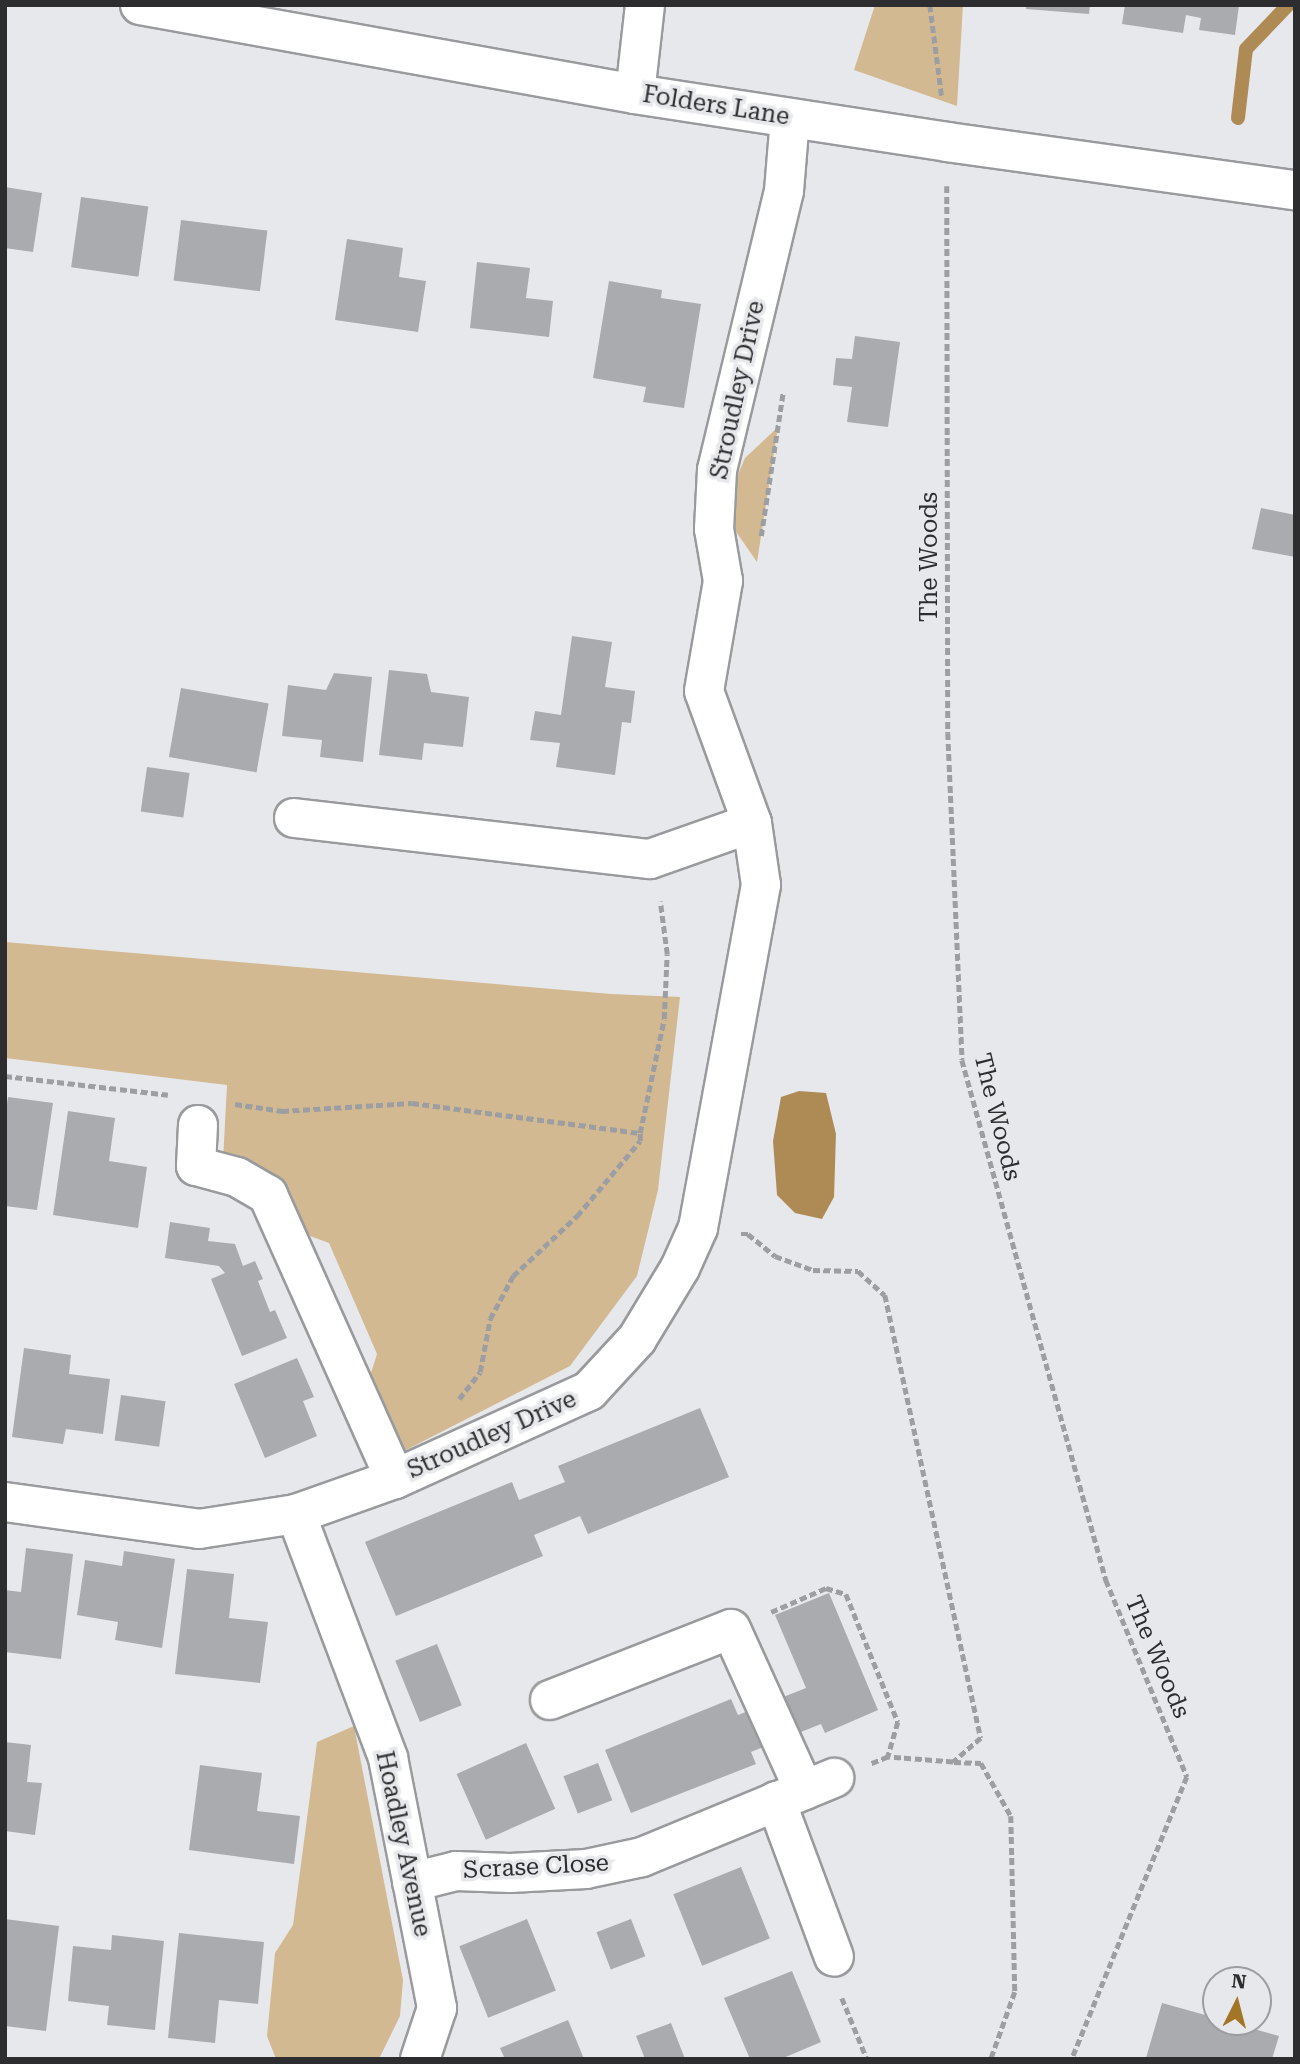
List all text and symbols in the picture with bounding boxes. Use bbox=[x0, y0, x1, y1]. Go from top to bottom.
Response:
street label: Folders Lane bbox=[641, 80, 791, 132]
street label: Stroudley Drive bbox=[705, 298, 771, 482]
street label: The Woods bbox=[916, 492, 944, 622]
street label: The Woods bbox=[967, 1050, 1027, 1184]
street label: Stroudley Drive bbox=[403, 1385, 581, 1485]
street label: The Woods bbox=[1118, 1591, 1196, 1723]
street label: Hoadley Avenue bbox=[369, 1749, 437, 1939]
street label: Scrase Close bbox=[462, 1849, 610, 1885]
north arrow bbox=[1202, 1966, 1272, 2036]
text: N bbox=[1231, 1969, 1248, 1994]

